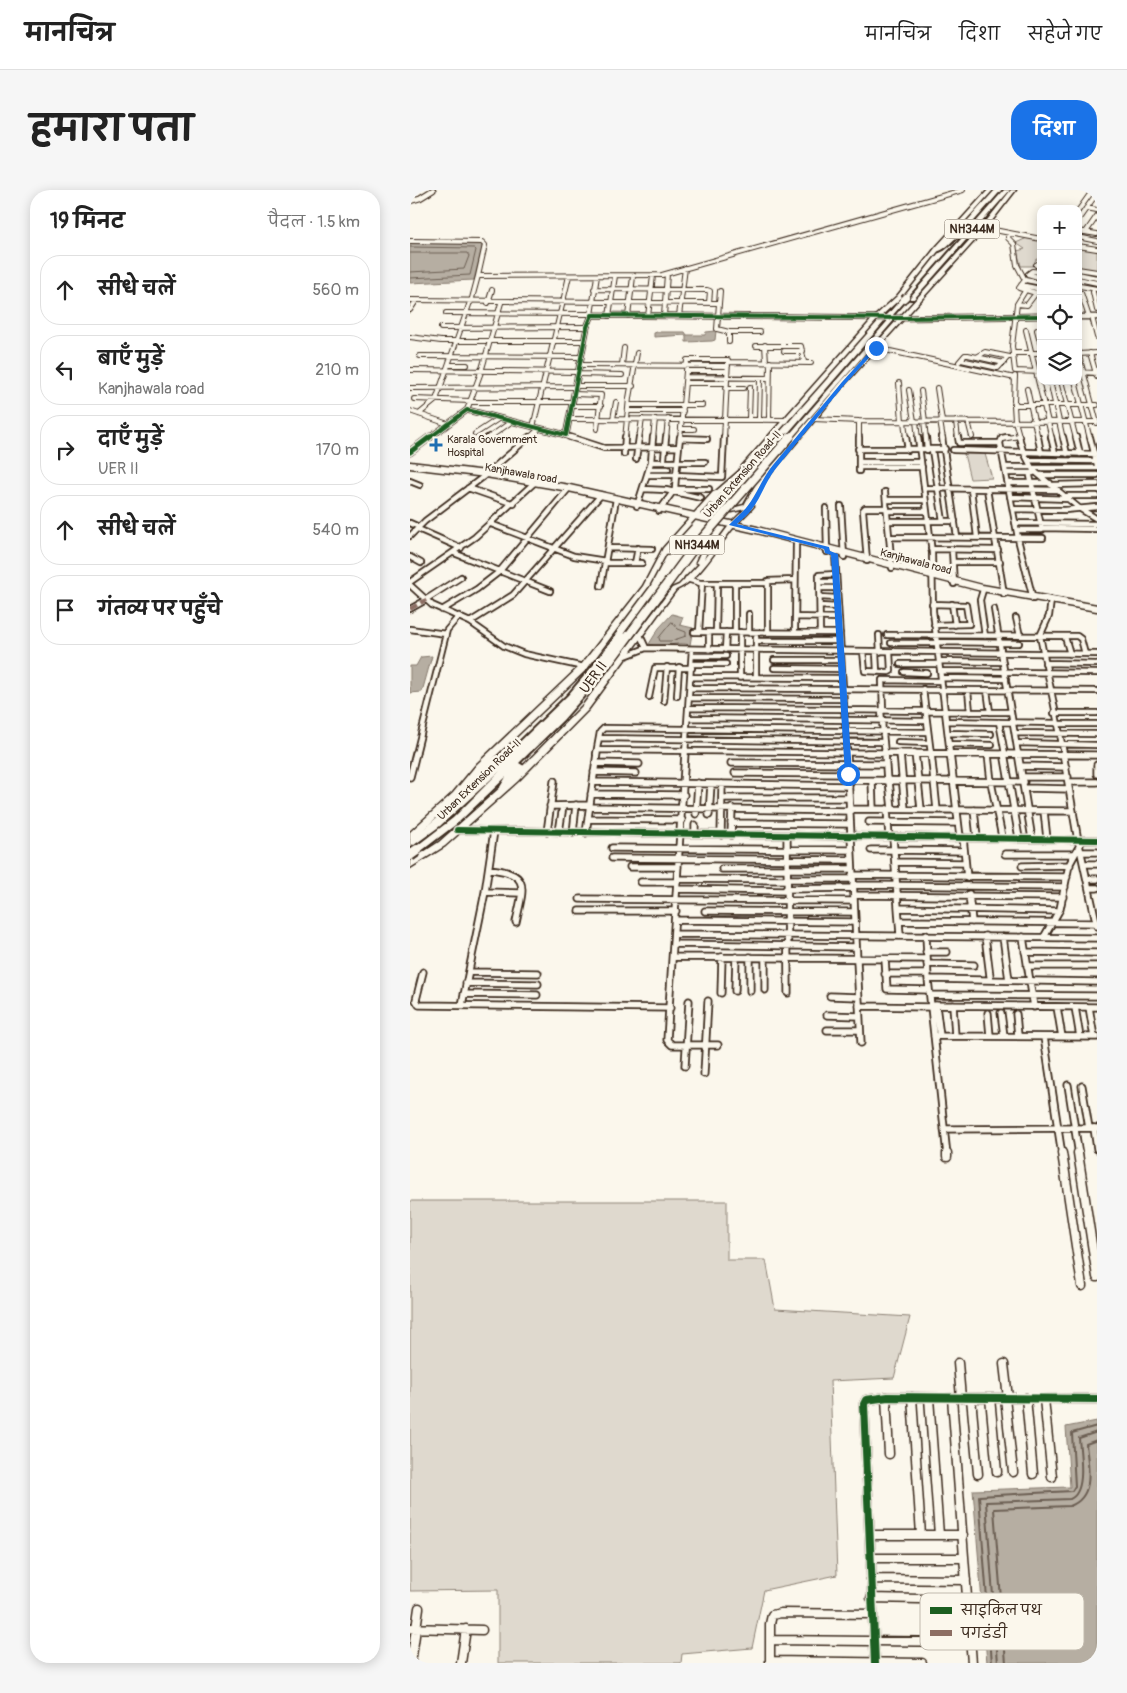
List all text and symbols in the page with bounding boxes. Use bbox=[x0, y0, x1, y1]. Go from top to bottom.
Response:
text: मानचित्र bbox=[25, 19, 114, 48]
text: मानचित्र bbox=[865, 23, 931, 46]
text: दिशा bbox=[959, 23, 1000, 46]
text: सहेजे गए bbox=[1028, 23, 1102, 46]
button: दिशा bbox=[1011, 100, 1097, 160]
text: हमारा पता bbox=[30, 107, 193, 151]
map controls bbox=[1037, 205, 1082, 385]
button: + bbox=[1037, 205, 1082, 250]
text: 19 मिनट bbox=[50, 208, 125, 235]
text: पैदल · 1.5 km bbox=[268, 212, 360, 232]
road number: NH344M bbox=[944, 220, 1000, 238]
button: − bbox=[1037, 250, 1082, 295]
icon: ahead bbox=[51, 276, 79, 304]
text: सीधे चलें bbox=[98, 277, 175, 301]
text: 560 m bbox=[312, 280, 359, 300]
button: locate bbox=[1037, 295, 1082, 340]
route end bbox=[865, 337, 888, 360]
button: layers bbox=[1037, 340, 1082, 385]
text: बाएँ मुड़ें bbox=[98, 347, 164, 371]
icon: left bbox=[51, 356, 79, 384]
text: 210 m bbox=[315, 360, 359, 380]
text: Kanjhawala road bbox=[98, 379, 205, 399]
text: दाएँ मुड़ें bbox=[98, 427, 163, 451]
street label: Urban Extension Road-II bbox=[701, 428, 784, 521]
place label: Karala Government Hospital bbox=[447, 433, 538, 459]
icon: right bbox=[51, 436, 79, 464]
marker: Karala Government Hospital bbox=[429, 438, 443, 452]
text: 170 m bbox=[316, 440, 359, 460]
text: UER II bbox=[98, 459, 139, 479]
street label: Kanjhawala road bbox=[484, 461, 558, 486]
icon: ahead bbox=[51, 516, 79, 544]
text: सीधे चलें bbox=[98, 517, 175, 541]
text: 540 m bbox=[312, 520, 359, 540]
road number: NH344M bbox=[670, 536, 724, 554]
street label: Kanjhawala road bbox=[879, 546, 953, 577]
icon: arrive bbox=[51, 596, 79, 624]
text: गंतव्य पर पहुँचे bbox=[98, 597, 222, 621]
street label: UER II bbox=[576, 658, 611, 697]
street label: Urban Extension Road-II bbox=[435, 736, 524, 823]
route start bbox=[837, 763, 860, 786]
legend bbox=[920, 1593, 1084, 1650]
text: साइकिल पथ bbox=[960, 1599, 1042, 1619]
text: पगडंडी bbox=[960, 1622, 1008, 1642]

